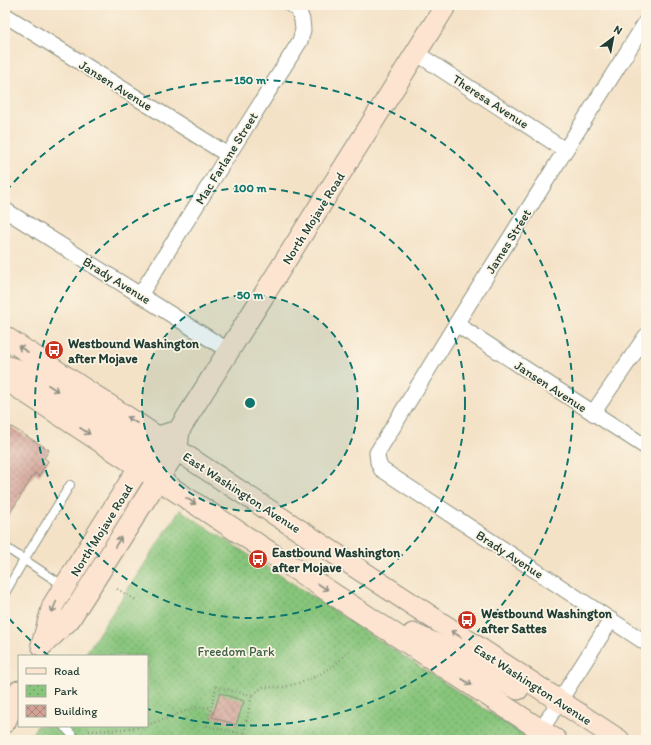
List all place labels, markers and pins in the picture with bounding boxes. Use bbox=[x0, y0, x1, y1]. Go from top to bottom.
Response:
place label: Westbound Washington after Mojave bbox=[68, 336, 200, 367]
bus stop icon: Westbound Washington after Mojave bbox=[43, 339, 65, 361]
centre of rings bbox=[243, 396, 257, 410]
place label: Eastbound Washington after Mojave bbox=[272, 545, 401, 576]
bus stop icon: Eastbound Washington after Mojave bbox=[247, 548, 269, 570]
place label: Westbound Washington after Sattes bbox=[481, 606, 613, 636]
bus stop icon: Westbound Washington after Sattes bbox=[456, 609, 478, 631]

